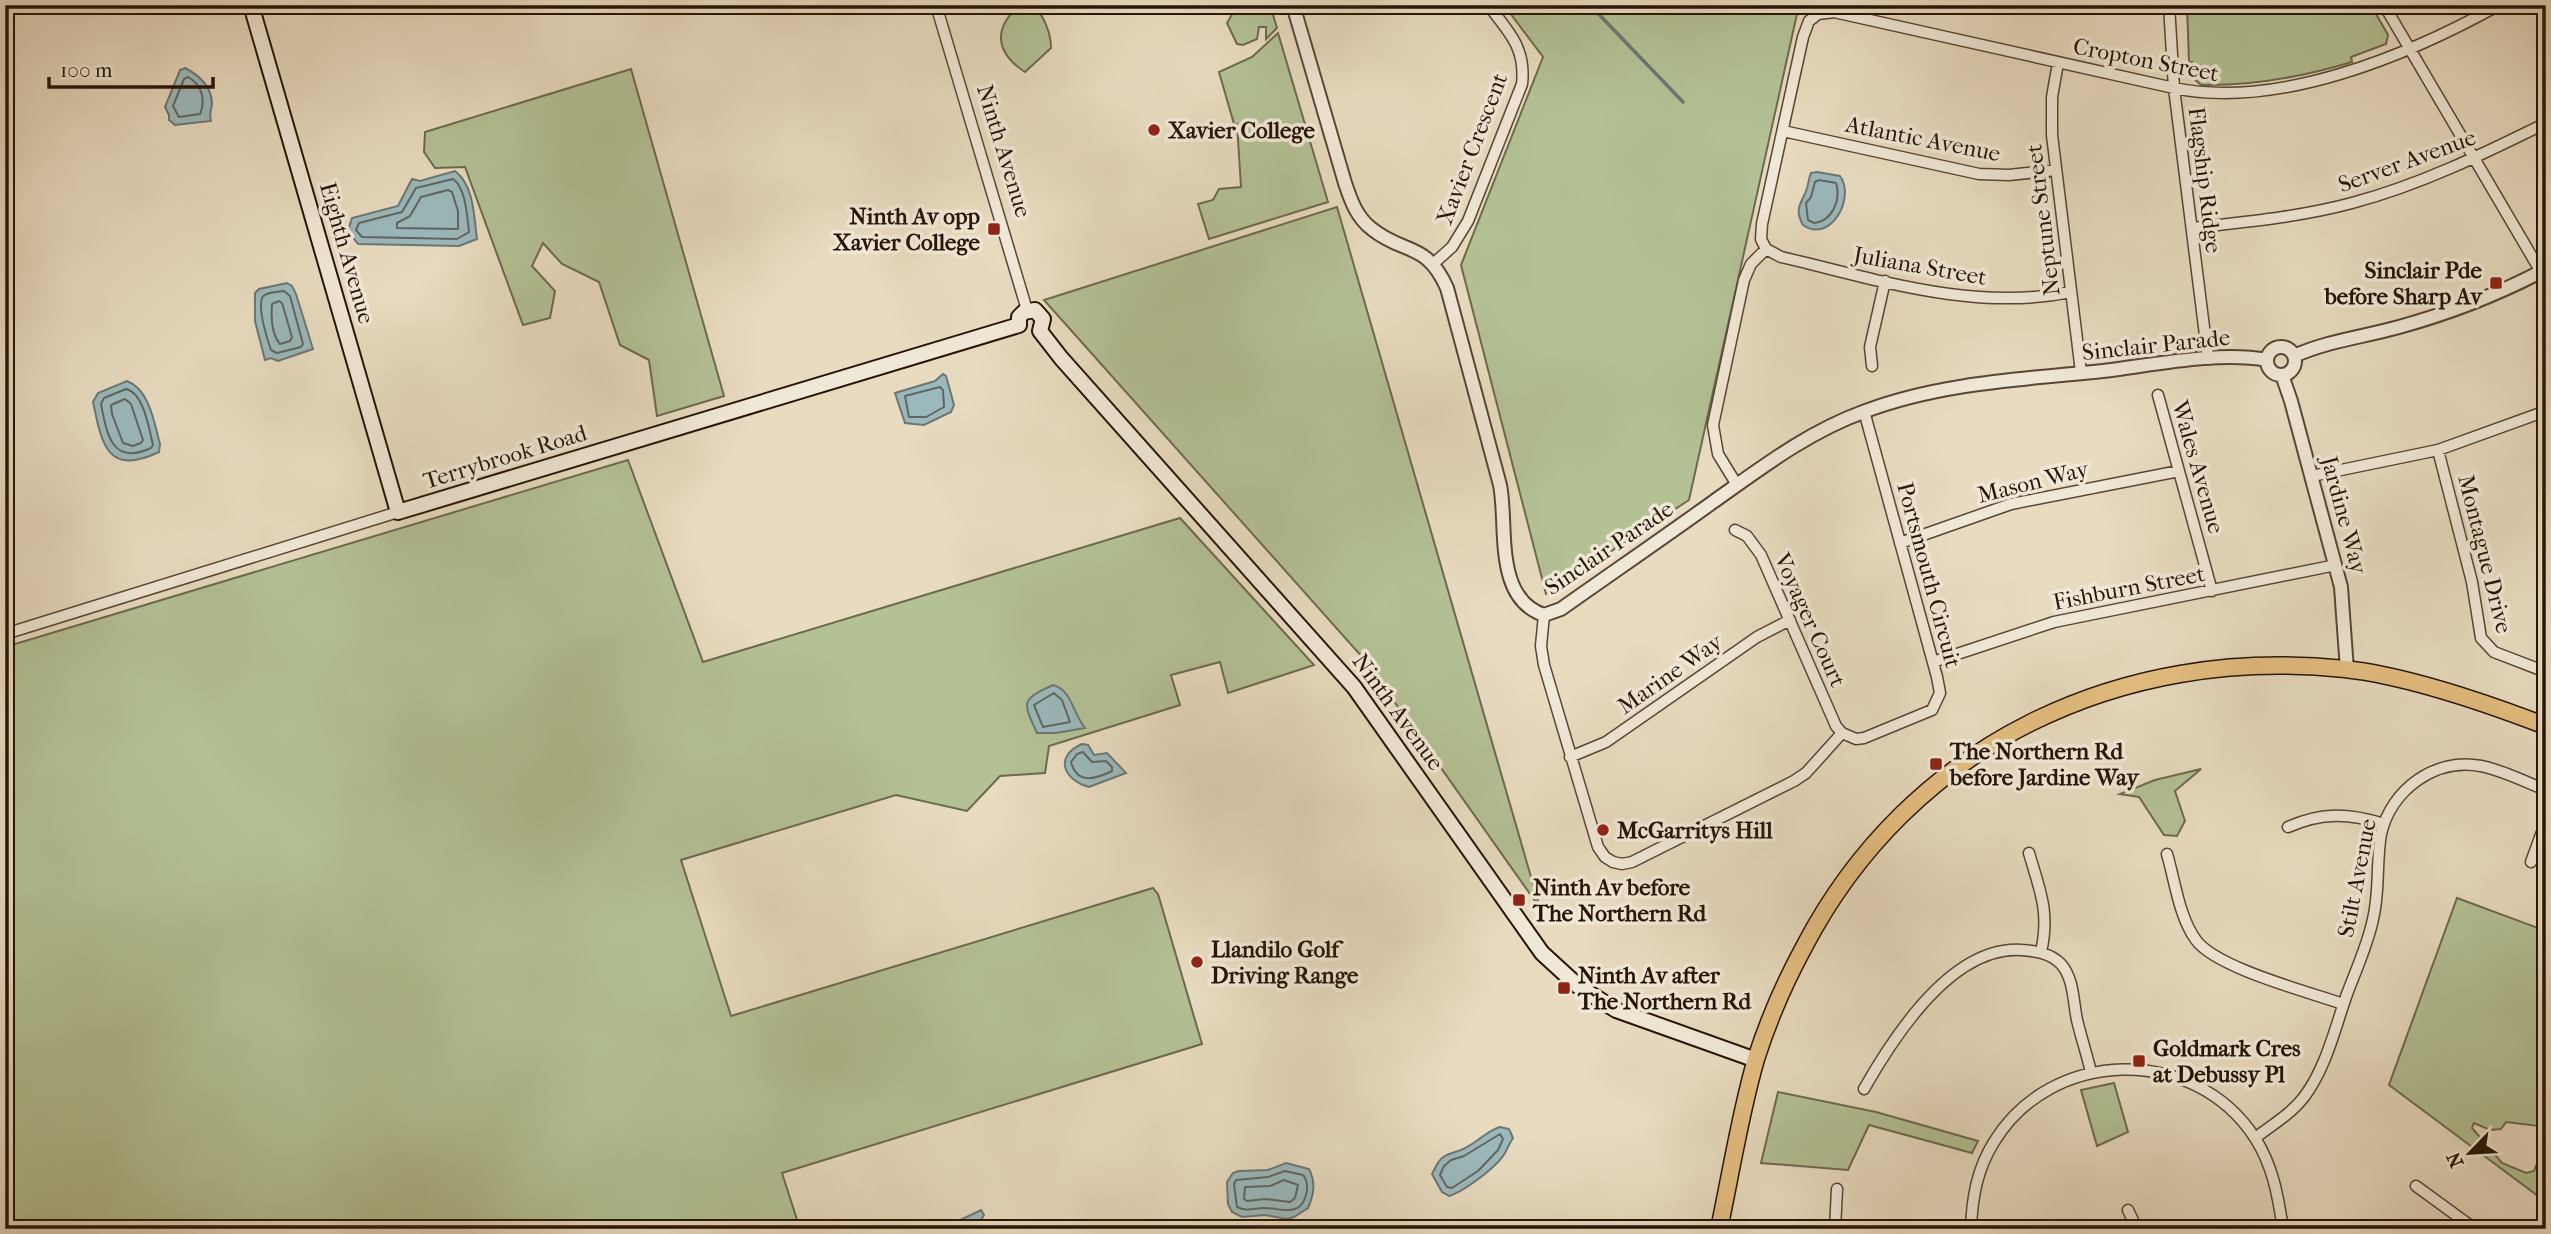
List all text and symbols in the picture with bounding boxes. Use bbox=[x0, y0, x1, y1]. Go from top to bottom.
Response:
street label: Cropton Street bbox=[2071, 33, 2221, 87]
scale bar bbox=[49, 46, 214, 90]
text: 100 m bbox=[60, 58, 113, 82]
street label: Xavier Crescent bbox=[1431, 69, 1513, 229]
street label: Ninth Avenue bbox=[971, 81, 1037, 221]
street label: Flagship Ridge bbox=[2183, 105, 2227, 255]
street label: Atlantic Avenue bbox=[1842, 111, 2003, 167]
place label: Xavier College bbox=[1167, 117, 1316, 144]
marker: Xavier College bbox=[1146, 122, 1162, 138]
street label: Server Avenue bbox=[2335, 124, 2479, 198]
street label: Neptune Street bbox=[2020, 143, 2066, 297]
street label: Eighth Avenue bbox=[314, 179, 380, 327]
place label: Ninth Av opp Xavier College bbox=[832, 203, 981, 256]
marker: Ninth Av opp Xavier College bbox=[986, 221, 1002, 237]
street label: Juliana Street bbox=[1849, 241, 1989, 291]
place label: Sinclair Pde before Sharp Av bbox=[2324, 257, 2483, 310]
marker: Sinclair Pde before Sharp Av bbox=[2488, 275, 2504, 291]
street label: Sinclair Parade bbox=[2080, 324, 2232, 366]
street label: Wales Avenue bbox=[2166, 397, 2230, 536]
street label: Terrybrook Road bbox=[420, 419, 590, 495]
street label: Jardine Way bbox=[2315, 451, 2373, 578]
street label: Mason Way bbox=[1975, 455, 2092, 509]
street label: Montague Drive bbox=[2452, 472, 2518, 636]
street label: Portsmouth Circuit bbox=[1891, 479, 1967, 671]
street label: Sinclair Parade bbox=[1540, 495, 1678, 601]
street label: Voyager Court bbox=[1768, 548, 1852, 691]
street label: Fishburn Street bbox=[2051, 560, 2207, 616]
street label: Marine Way bbox=[1613, 628, 1728, 720]
street label: Ninth Avenue bbox=[1347, 648, 1449, 776]
place label: The Northern Rd before Jardine Way bbox=[1949, 738, 2140, 791]
marker: The Northern Rd before Jardine Way bbox=[1928, 756, 1944, 772]
street label: Stilt Avenue bbox=[2332, 816, 2382, 940]
place label: McGarritys Hill bbox=[1617, 817, 1773, 844]
marker: McGarritys Hill bbox=[1595, 822, 1611, 838]
place label: Ninth Av before The Northern Rd bbox=[1532, 874, 1707, 927]
marker: Ninth Av before The Northern Rd bbox=[1511, 892, 1527, 908]
place label: Llandilo Golf Driving Range bbox=[1211, 936, 1359, 989]
marker: Llandilo Golf Driving Range bbox=[1189, 954, 1205, 970]
place label: Ninth Av after The Northern Rd bbox=[1577, 962, 1752, 1015]
marker: Ninth Av after The Northern Rd bbox=[1556, 980, 1572, 996]
place label: Goldmark Cres at Debussy Pl bbox=[2153, 1035, 2301, 1088]
marker: Goldmark Cres at Debussy Pl bbox=[2131, 1053, 2147, 1069]
north arrow bbox=[2436, 1118, 2506, 1188]
text: N bbox=[2442, 1148, 2469, 1171]

